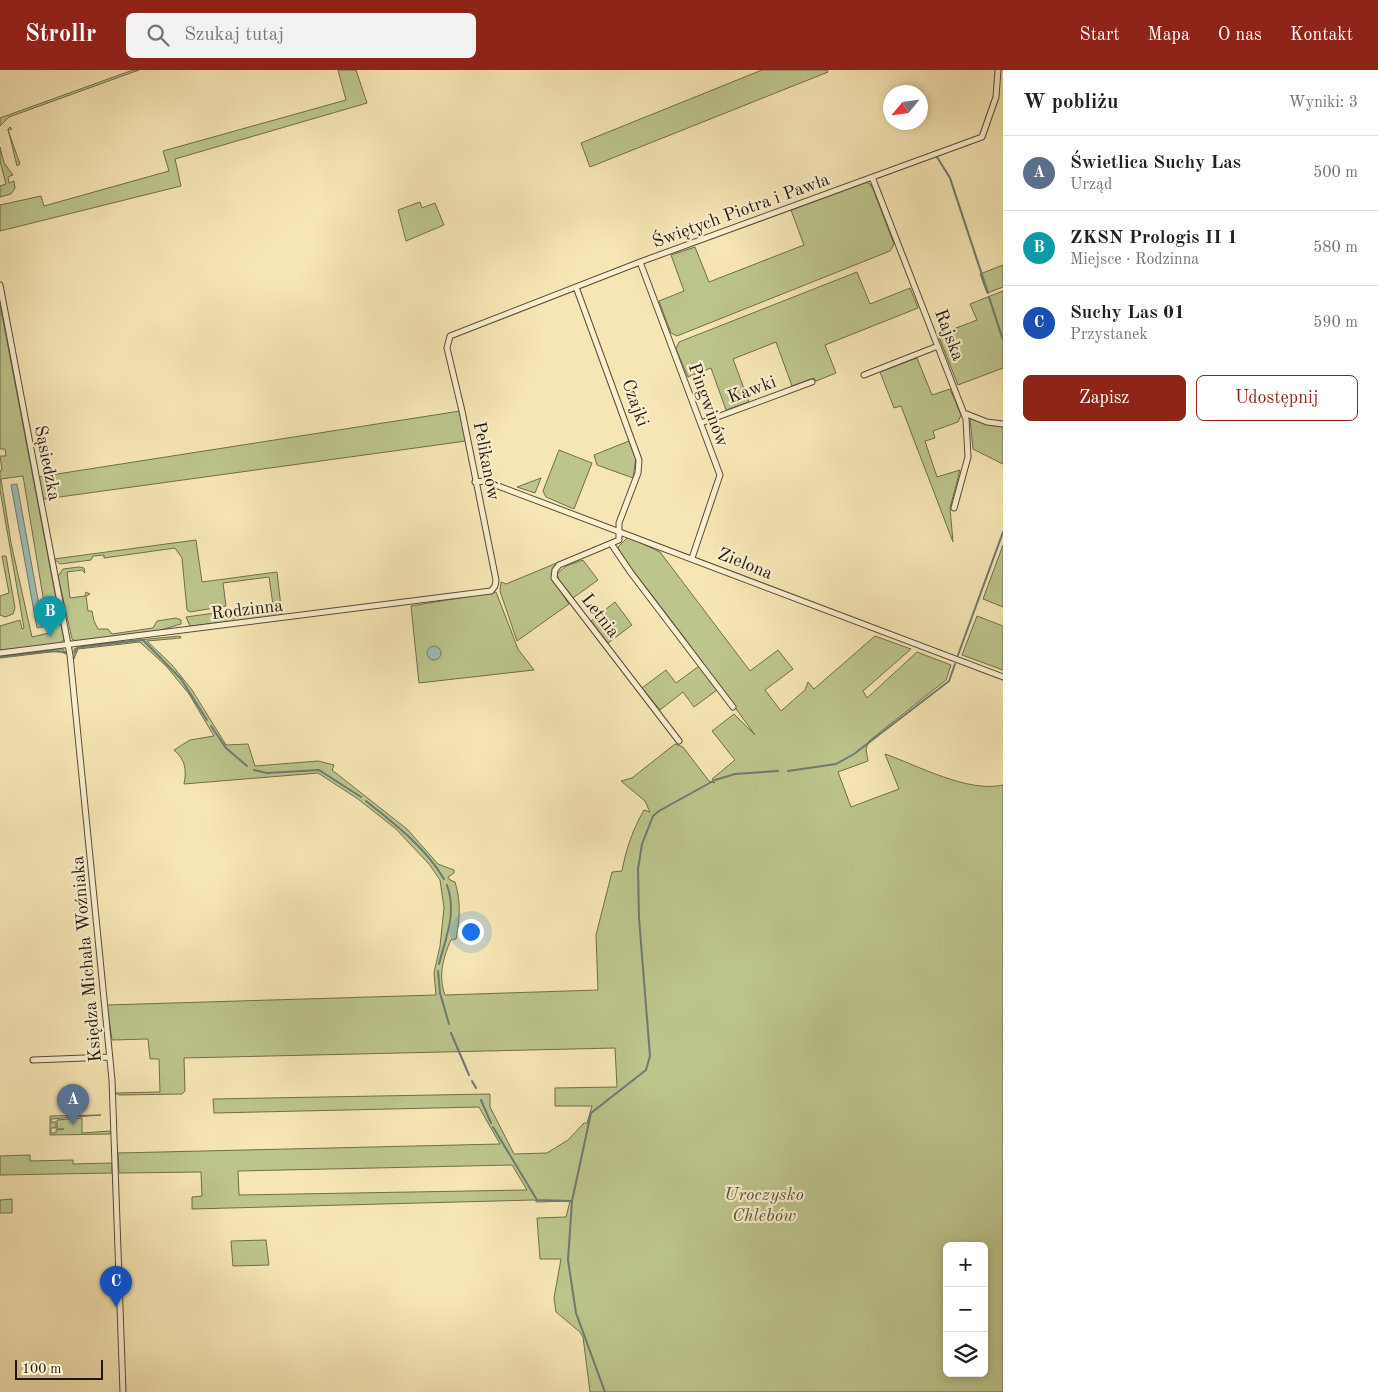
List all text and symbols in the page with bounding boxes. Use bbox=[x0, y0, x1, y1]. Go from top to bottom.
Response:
search box bbox=[126, 13, 476, 58]
icon: search bbox=[144, 21, 172, 49]
text: Strollr bbox=[25, 23, 96, 47]
text: Szukaj tutaj bbox=[184, 26, 284, 45]
text: Start bbox=[1080, 26, 1120, 44]
text: Mapa bbox=[1148, 26, 1190, 44]
text: O nas bbox=[1218, 26, 1262, 44]
text: Kontakt bbox=[1290, 26, 1353, 44]
north arrow bbox=[883, 85, 928, 130]
text: W pobliżu bbox=[1023, 92, 1118, 113]
text: Wyniki: 3 bbox=[1289, 95, 1358, 111]
text: Świetlica Suchy Las bbox=[1070, 154, 1241, 173]
text: A bbox=[1033, 165, 1045, 181]
text: 500 m bbox=[1313, 165, 1358, 181]
street label: Świętych Piotra i Pawła bbox=[648, 166, 832, 251]
text: Urząd bbox=[1070, 177, 1112, 193]
text: ZKSN Prologis II 1 bbox=[1070, 229, 1238, 248]
text: B bbox=[1033, 240, 1045, 256]
text: 580 m bbox=[1313, 240, 1358, 256]
text: Miejsce · Rodzinna bbox=[1070, 252, 1199, 268]
text: Suchy Las 01 bbox=[1070, 304, 1185, 323]
street label: Rajska bbox=[931, 307, 967, 363]
text: C bbox=[1034, 315, 1044, 331]
text: 590 m bbox=[1313, 315, 1358, 331]
text: Przystanek bbox=[1070, 327, 1148, 343]
street label: Pingwinów bbox=[685, 361, 731, 449]
street label: Kawki bbox=[725, 373, 779, 407]
button: Zapisz bbox=[1023, 375, 1186, 421]
button: Udostępnij bbox=[1196, 375, 1358, 421]
street label: Czajki bbox=[618, 377, 652, 429]
street label: Pelikanów bbox=[470, 420, 502, 502]
street label: Sąsiedzka bbox=[31, 424, 63, 502]
street label: Zielona bbox=[715, 545, 775, 583]
street label: Letnia bbox=[577, 591, 623, 641]
pin: B bbox=[34, 596, 66, 637]
street label: Rodzinna bbox=[210, 597, 284, 623]
street label: Księdza Michała Woźniaka bbox=[69, 855, 105, 1063]
your location bbox=[458, 919, 484, 945]
pin: A bbox=[57, 1084, 89, 1125]
park label: Uroczysko Chlebów bbox=[724, 1186, 804, 1225]
map controls bbox=[943, 1242, 988, 1377]
button: + bbox=[943, 1242, 988, 1287]
pin: C bbox=[100, 1266, 132, 1307]
button: − bbox=[943, 1287, 988, 1332]
button: layers bbox=[943, 1332, 988, 1377]
scale bar bbox=[15, 1357, 102, 1380]
text: 100 m bbox=[22, 1362, 61, 1376]

